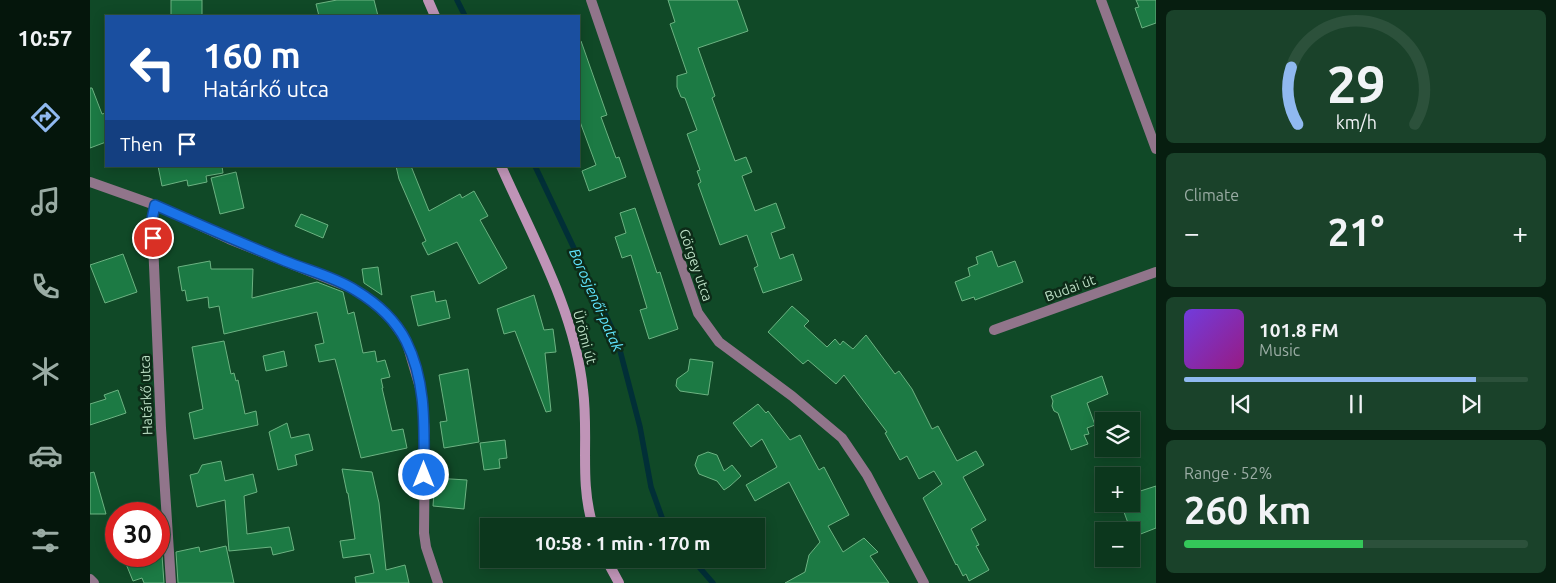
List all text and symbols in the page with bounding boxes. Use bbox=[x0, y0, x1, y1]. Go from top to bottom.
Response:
text: 10:57 bbox=[17, 25, 73, 50]
icon: left bbox=[120, 35, 185, 100]
text: 160 m bbox=[203, 35, 301, 75]
text: 29 bbox=[1327, 55, 1385, 113]
text: Határkő utca bbox=[203, 76, 329, 101]
icon: directions bbox=[28, 100, 63, 135]
text: km/h bbox=[1335, 112, 1377, 132]
icon: arrive bbox=[173, 130, 201, 158]
text: Then bbox=[120, 133, 163, 155]
icon: music bbox=[28, 184, 63, 219]
text: Climate bbox=[1184, 186, 1239, 204]
text: 21° bbox=[1328, 211, 1384, 253]
pin bbox=[132, 217, 174, 259]
text: − bbox=[1184, 217, 1200, 248]
text: + bbox=[1512, 217, 1528, 248]
icon: arrive bbox=[139, 224, 167, 252]
street label: Görgey utca bbox=[676, 227, 716, 303]
water label: Borosjenői-patak bbox=[566, 246, 627, 354]
icon: phone bbox=[28, 269, 63, 304]
street label: Budai út bbox=[1043, 271, 1098, 304]
street label: Ürömi út bbox=[570, 308, 601, 366]
text: 101.8 FM bbox=[1259, 319, 1339, 341]
text: Music bbox=[1259, 341, 1300, 359]
icon: climate bbox=[28, 354, 63, 389]
street label: Határkő utca bbox=[137, 355, 155, 435]
icon: previous bbox=[1227, 390, 1255, 418]
icon: pause bbox=[1342, 390, 1370, 418]
icon: next bbox=[1457, 390, 1485, 418]
map controls bbox=[1095, 412, 1140, 567]
button: layers bbox=[1095, 412, 1140, 457]
icon: car bbox=[28, 438, 63, 473]
position arrow bbox=[397, 448, 449, 500]
text: Range · 52% bbox=[1184, 464, 1272, 482]
button: + bbox=[1095, 467, 1140, 512]
text: 260 km bbox=[1184, 489, 1311, 531]
speed limit sign: 30 bbox=[105, 502, 170, 567]
button: − bbox=[1095, 522, 1140, 567]
icon: filters bbox=[28, 523, 63, 558]
text: 10:58 · 1 min · 170 m bbox=[535, 532, 710, 554]

